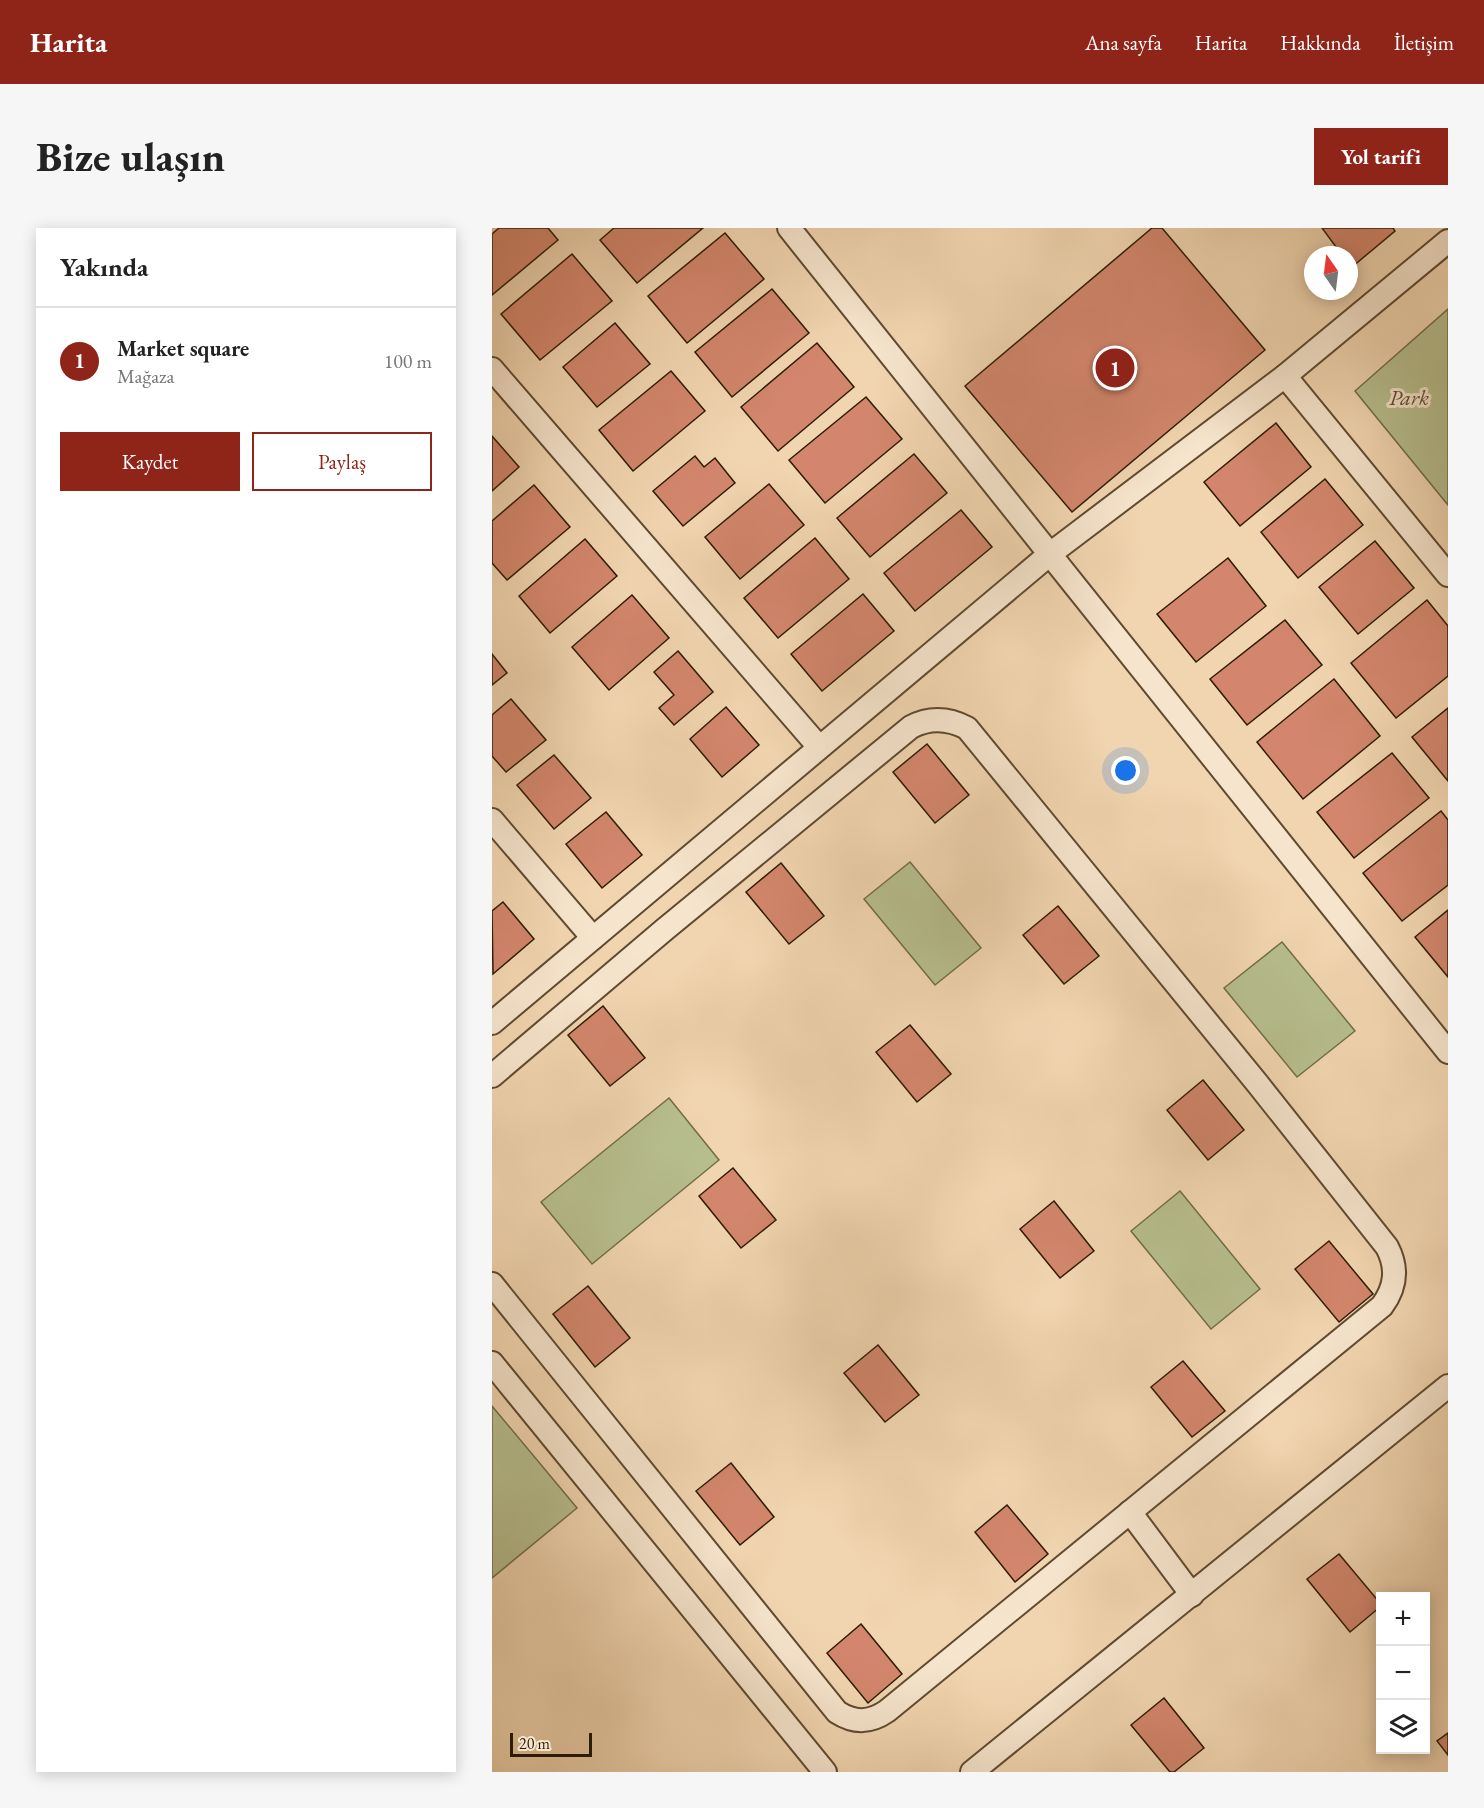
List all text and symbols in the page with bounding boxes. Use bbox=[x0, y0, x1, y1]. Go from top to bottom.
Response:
text: Harita bbox=[30, 24, 107, 60]
text: Ana sayfa bbox=[1085, 29, 1162, 56]
text: Harita bbox=[1195, 29, 1247, 56]
text: Hakkında bbox=[1280, 29, 1361, 56]
text: İletişim bbox=[1394, 29, 1454, 56]
button: Yol tarifi bbox=[1314, 128, 1448, 185]
text: Bize ulaşın bbox=[36, 129, 225, 184]
north arrow bbox=[1304, 246, 1358, 300]
text: Yakında bbox=[60, 250, 148, 284]
text: Market square bbox=[117, 334, 249, 363]
pin: 1 bbox=[1096, 346, 1134, 390]
text: 1 bbox=[74, 348, 85, 374]
text: 100 m bbox=[384, 348, 432, 374]
text: Mağaza bbox=[117, 363, 174, 389]
park label: Park bbox=[1389, 383, 1429, 412]
button: Kaydet bbox=[60, 432, 240, 491]
button: Paylaş bbox=[252, 432, 432, 491]
your location bbox=[1111, 756, 1140, 785]
map controls bbox=[1376, 1592, 1430, 1754]
button: + bbox=[1376, 1592, 1430, 1646]
button: − bbox=[1376, 1646, 1430, 1700]
button: layers bbox=[1376, 1700, 1430, 1754]
scale bar bbox=[510, 1730, 592, 1758]
text: 20 m bbox=[519, 1733, 550, 1754]

